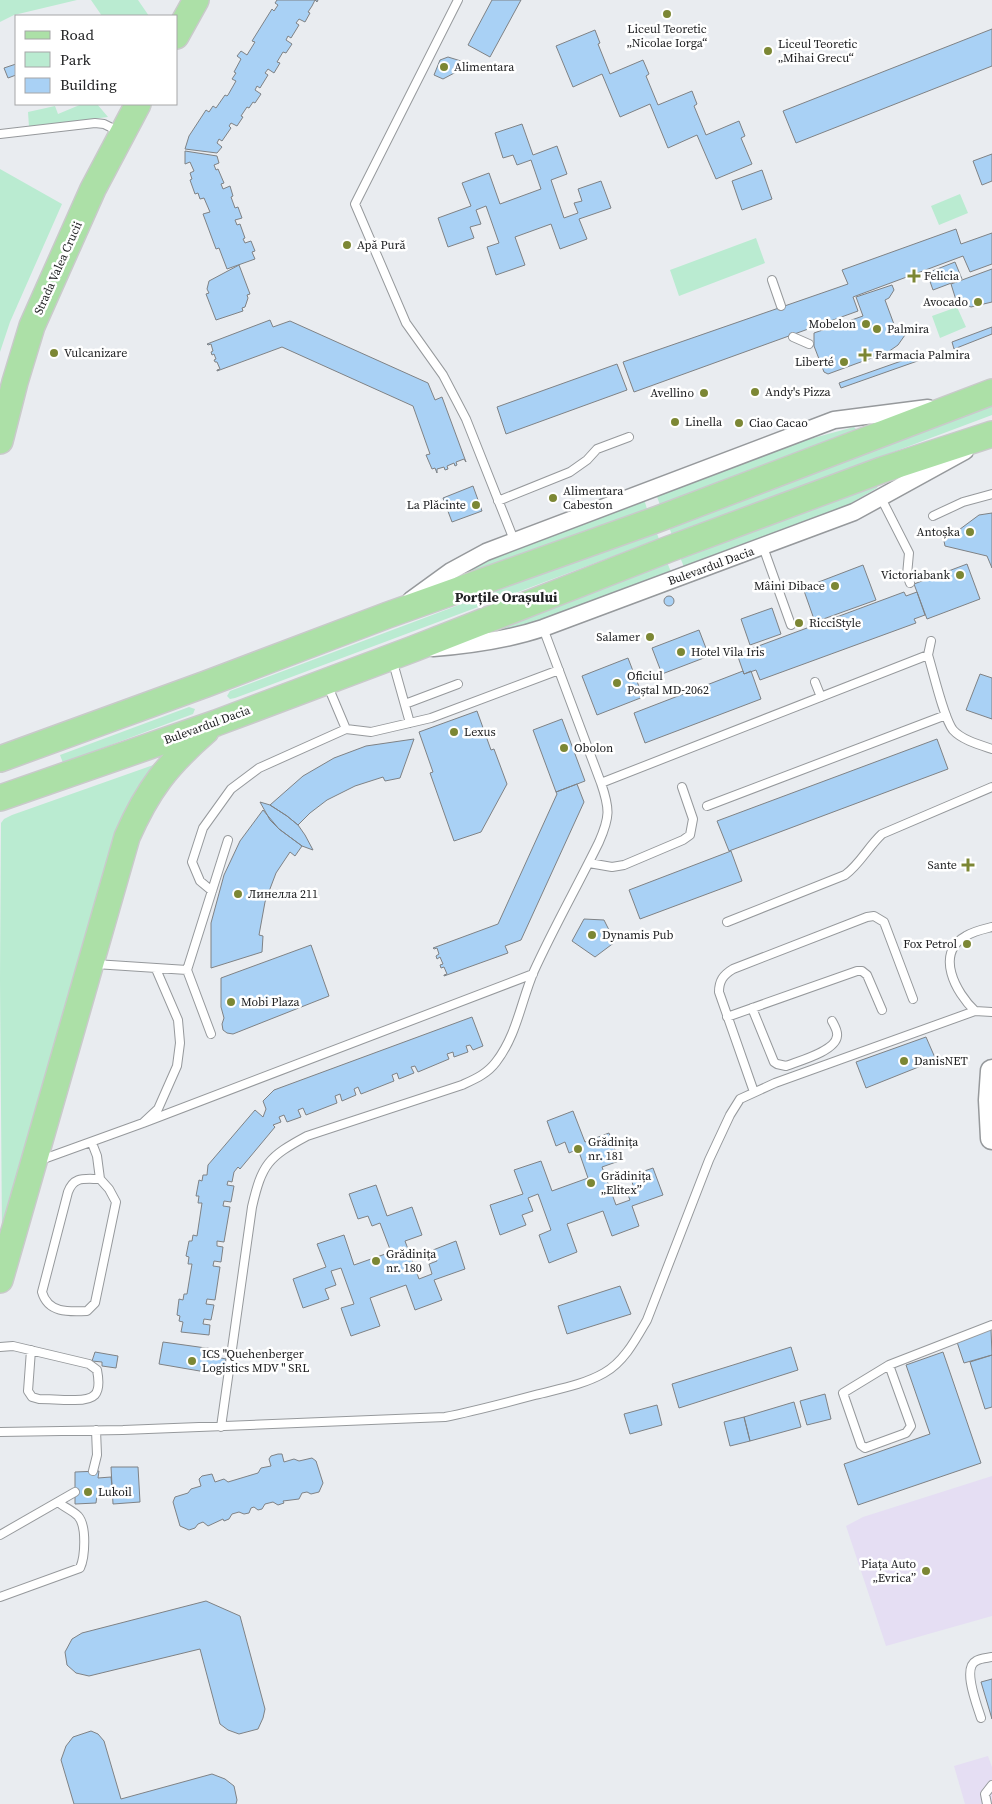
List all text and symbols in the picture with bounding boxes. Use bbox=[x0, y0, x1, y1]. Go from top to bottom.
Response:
marker: Liceul Teoretic „Nicolae Iorga“ bbox=[661, 8, 673, 20]
legend bbox=[15, 15, 178, 105]
place label: Liceul Teoretic „Nicolae Iorga“ bbox=[627, 21, 707, 51]
text: Road bbox=[60, 24, 94, 45]
place label: Liceul Teoretic „Mihai Grecu“ bbox=[778, 36, 858, 66]
marker: Liceul Teoretic „Mihai Grecu“ bbox=[762, 45, 774, 57]
text: Park bbox=[60, 49, 92, 70]
place label: Alimentara bbox=[454, 59, 515, 75]
marker: Alimentara bbox=[438, 61, 450, 73]
text: Building bbox=[60, 74, 117, 95]
street label: Strada Valea Crucii bbox=[30, 218, 86, 317]
place label: Apă Pură bbox=[357, 237, 407, 253]
marker: Apă Pură bbox=[341, 239, 353, 251]
place label: Felicia bbox=[924, 268, 960, 284]
marker: Felicia bbox=[908, 270, 920, 282]
place label: Avocado bbox=[923, 294, 968, 310]
marker: Avocado bbox=[972, 296, 984, 308]
place label: Mobelon bbox=[809, 316, 856, 332]
marker: Mobelon bbox=[860, 318, 872, 330]
place label: Palmira bbox=[887, 321, 930, 337]
marker: Palmira bbox=[871, 323, 883, 335]
place label: Vulcanizare bbox=[64, 345, 127, 361]
marker: Vulcanizare bbox=[48, 347, 60, 359]
place label: Farmacia Palmira bbox=[875, 347, 971, 363]
marker: Farmacia Palmira bbox=[859, 349, 871, 361]
place label: Liberté bbox=[795, 354, 834, 370]
marker: Liberté bbox=[838, 356, 850, 368]
place label: Andy's Pizza bbox=[765, 384, 832, 400]
place label: Avellino bbox=[650, 385, 694, 401]
marker: Andy's Pizza bbox=[749, 386, 761, 398]
marker: Avellino bbox=[698, 387, 710, 399]
place label: Linella bbox=[685, 414, 723, 430]
place label: Ciao Cacao bbox=[749, 415, 808, 431]
marker: Linella bbox=[669, 416, 681, 428]
marker: Ciao Cacao bbox=[733, 417, 745, 429]
place label: Alimentara Cabeston bbox=[563, 483, 624, 513]
marker: Alimentara Cabeston bbox=[547, 492, 559, 504]
place label: La Plăcinte bbox=[407, 497, 466, 513]
marker: La Plăcinte bbox=[470, 499, 482, 511]
place label: Antoșka bbox=[917, 524, 961, 540]
marker: Antoșka bbox=[964, 526, 976, 538]
street label: Bulevardul Dacia bbox=[666, 543, 757, 589]
place label: Victoriabank bbox=[881, 567, 950, 583]
marker: Victoriabank bbox=[954, 569, 966, 581]
place label: Mâini Dibace bbox=[754, 578, 825, 594]
marker: Mâini Dibace bbox=[829, 580, 841, 592]
district label: Porțile Orașului bbox=[455, 587, 558, 607]
place label: RicciStyle bbox=[809, 615, 861, 631]
marker: RicciStyle bbox=[793, 617, 805, 629]
place label: Salamer bbox=[596, 629, 640, 645]
marker: Salamer bbox=[644, 631, 656, 643]
place label: Hotel Vila Iris bbox=[691, 644, 765, 660]
marker: Hotel Vila Iris bbox=[675, 646, 687, 658]
place label: Oficiul Poștal MD-2062 bbox=[627, 668, 709, 698]
marker: Oficiul Poștal MD-2062 bbox=[611, 677, 623, 689]
street label: Bulevardul Dacia bbox=[162, 702, 253, 748]
place label: Lexus bbox=[464, 724, 496, 740]
marker: Lexus bbox=[448, 726, 460, 738]
place label: Obolon bbox=[574, 740, 613, 756]
marker: Obolon bbox=[558, 742, 570, 754]
place label: Sante bbox=[928, 857, 957, 873]
marker: Sante bbox=[961, 858, 975, 872]
place label: Линелла 211 bbox=[248, 886, 318, 902]
marker: Линелла 211 bbox=[232, 888, 244, 900]
place label: Dynamis Pub bbox=[602, 927, 673, 943]
marker: Dynamis Pub bbox=[586, 929, 598, 941]
place label: Fox Petrol bbox=[903, 936, 957, 952]
marker: Fox Petrol bbox=[961, 938, 973, 950]
place label: Mobi Plaza bbox=[241, 994, 300, 1010]
marker: Mobi Plaza bbox=[225, 996, 237, 1008]
place label: DanisNET bbox=[914, 1053, 968, 1069]
marker: DanisNET bbox=[898, 1055, 910, 1067]
place label: Grădinița nr. 181 bbox=[588, 1134, 639, 1164]
marker: Grădinița nr. 181 bbox=[572, 1143, 584, 1155]
place label: Grădinița „Elitex” bbox=[601, 1168, 652, 1198]
marker: Grădinița „Elitex” bbox=[585, 1177, 597, 1189]
place label: Grădinița nr. 180 bbox=[386, 1246, 437, 1276]
marker: Grădinița nr. 180 bbox=[370, 1255, 382, 1267]
place label: ICS "Quehenberger Logistics MDV " SRL bbox=[202, 1346, 309, 1376]
marker: ICS "Quehenberger Logistics MDV " SRL bbox=[186, 1355, 198, 1367]
place label: Lukoil bbox=[98, 1484, 132, 1500]
marker: Lukoil bbox=[82, 1486, 94, 1498]
place label: Piața Auto „Evrica” bbox=[861, 1556, 916, 1586]
marker: Piața Auto „Evrica” bbox=[920, 1565, 932, 1577]

